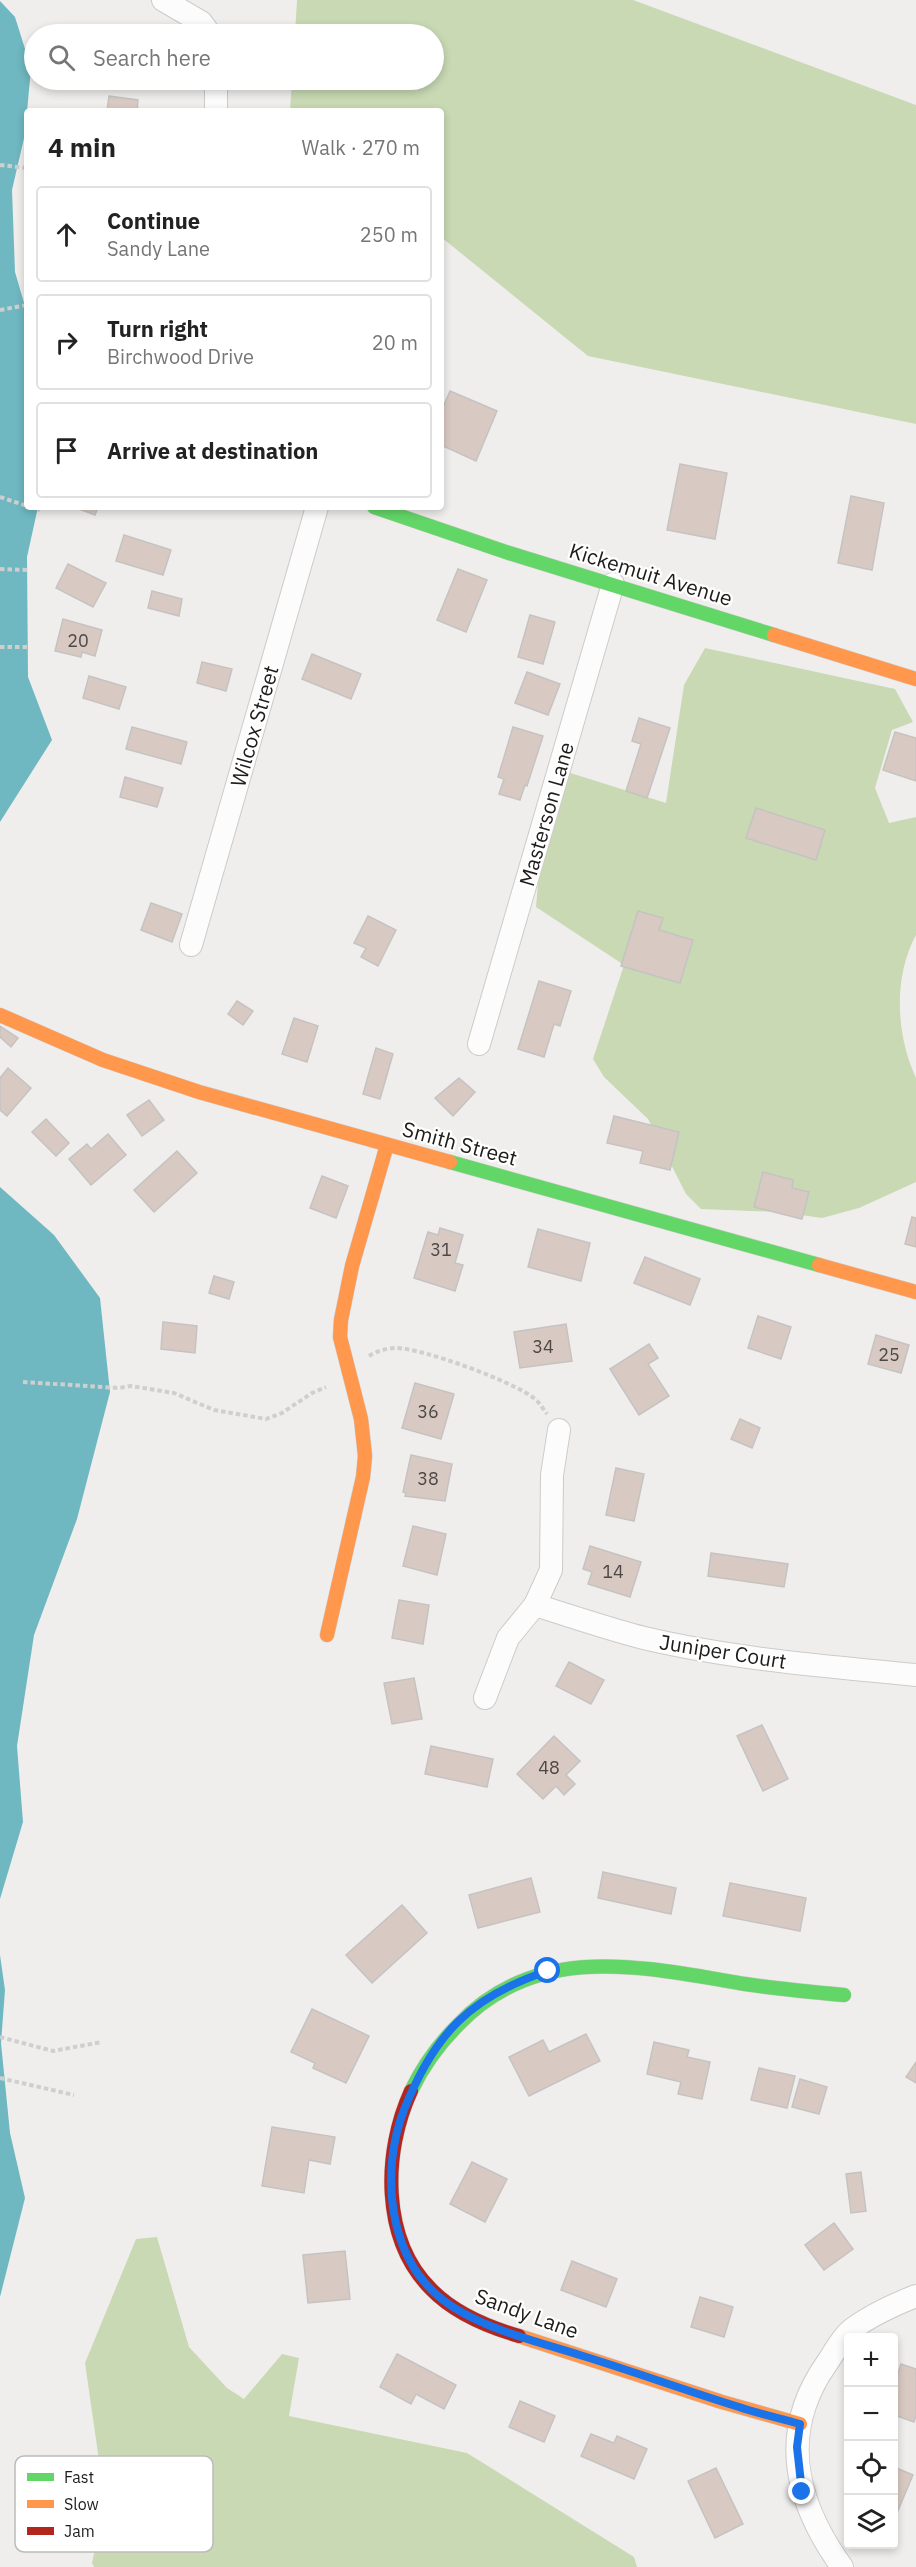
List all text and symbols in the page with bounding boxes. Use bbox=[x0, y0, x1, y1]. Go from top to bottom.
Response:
search box bbox=[24, 24, 444, 90]
icon: search bbox=[45, 41, 78, 74]
text: Search here bbox=[93, 43, 211, 72]
text: 4 min bbox=[48, 130, 116, 164]
text: Walk · 270 m bbox=[302, 134, 420, 161]
text: Continue bbox=[107, 206, 200, 235]
icon: ahead bbox=[50, 218, 83, 251]
text: 250 m bbox=[360, 221, 418, 248]
text: Sandy Lane bbox=[107, 235, 210, 262]
text: Turn right bbox=[107, 314, 208, 343]
icon: right bbox=[50, 326, 83, 359]
text: 20 m bbox=[372, 329, 418, 356]
text: Birchwood Drive bbox=[107, 343, 254, 370]
icon: arrive bbox=[50, 434, 83, 467]
text: Arrive at destination bbox=[107, 436, 318, 465]
street label: Kickemuit Avenue bbox=[566, 536, 736, 612]
house number: 20 bbox=[67, 629, 89, 652]
street label: Wilcox Street bbox=[223, 662, 285, 790]
street label: Masterson Lane bbox=[512, 739, 580, 889]
street label: Smith Street bbox=[400, 1114, 520, 1172]
house number: 31 bbox=[430, 1238, 452, 1261]
house number: 34 bbox=[532, 1335, 554, 1358]
house number: 25 bbox=[878, 1343, 900, 1366]
house number: 36 bbox=[417, 1400, 439, 1423]
house number: 38 bbox=[417, 1467, 439, 1490]
house number: 14 bbox=[602, 1560, 624, 1583]
street label: Juniper Court bbox=[658, 1627, 788, 1675]
house number: 48 bbox=[538, 1756, 560, 1779]
route start bbox=[534, 1957, 560, 1983]
street label: Sandy Lane bbox=[471, 2281, 583, 2345]
map controls bbox=[844, 2333, 898, 2549]
button: + bbox=[844, 2333, 898, 2387]
button: − bbox=[844, 2387, 898, 2441]
button: locate bbox=[844, 2441, 898, 2495]
legend bbox=[15, 2456, 213, 2552]
text: Fast bbox=[64, 2467, 94, 2487]
route end bbox=[788, 2478, 814, 2504]
text: Slow bbox=[64, 2494, 99, 2514]
button: layers bbox=[844, 2495, 898, 2549]
text: Jam bbox=[64, 2521, 95, 2541]

